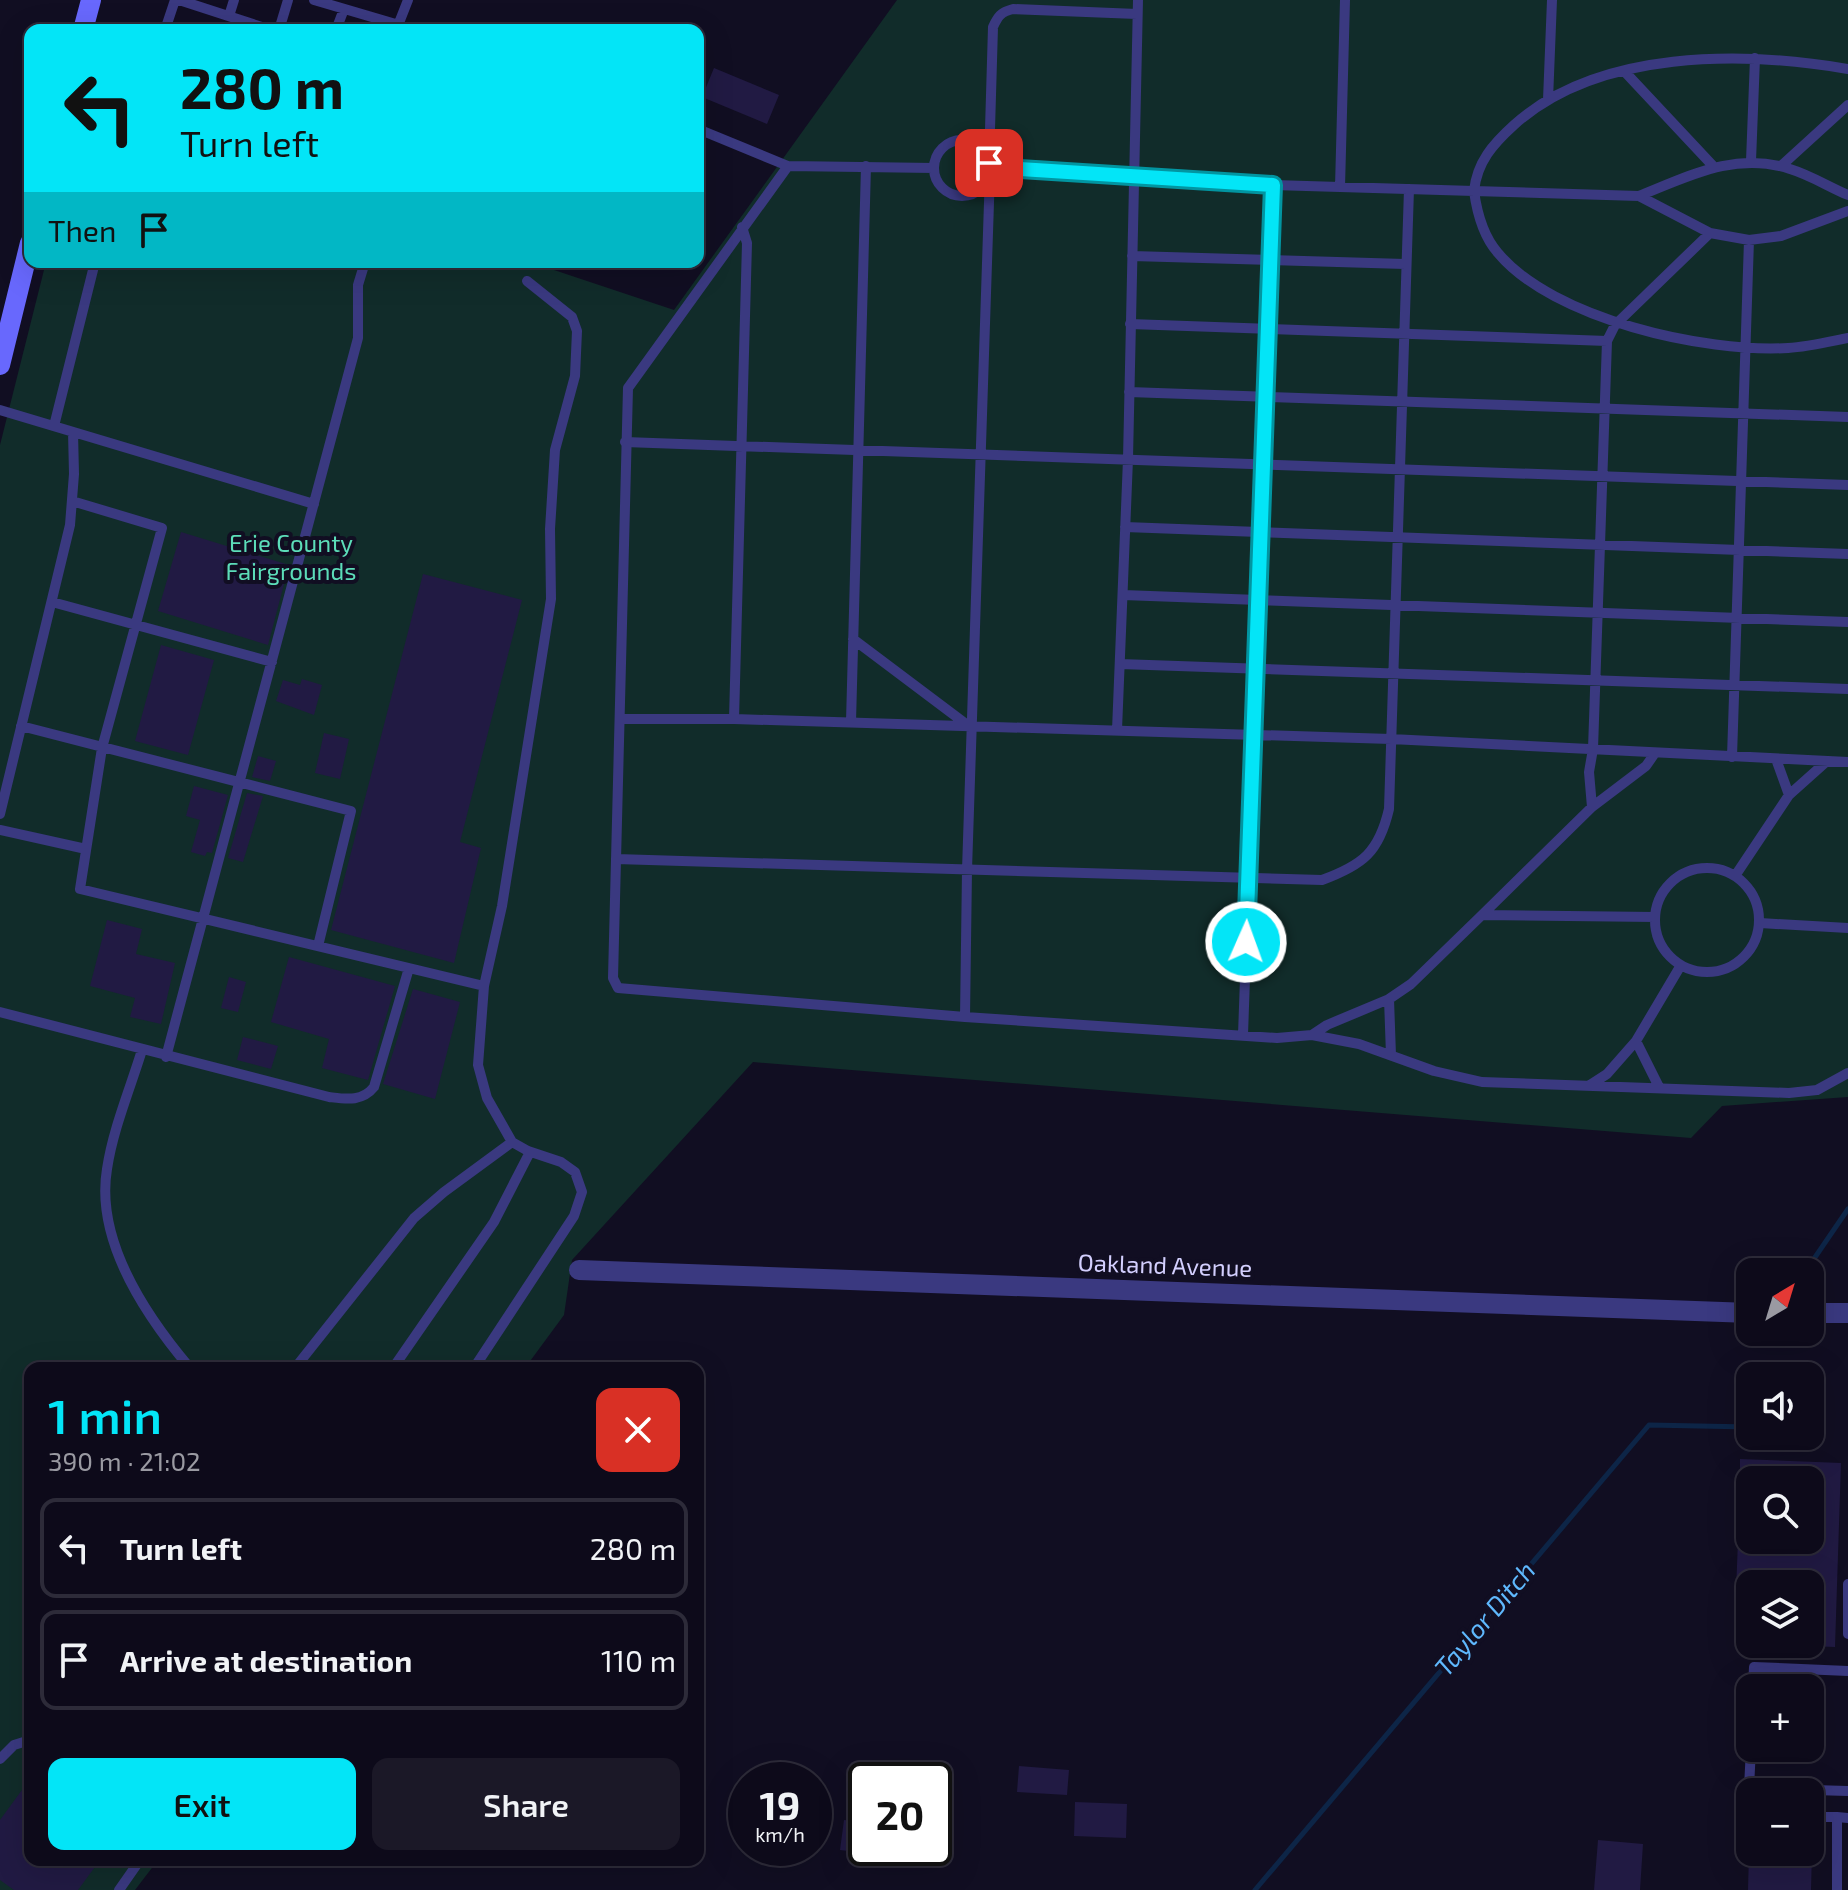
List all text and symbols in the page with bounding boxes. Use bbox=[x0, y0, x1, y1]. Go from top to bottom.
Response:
text: 280 m bbox=[180, 53, 344, 120]
icon: left bbox=[48, 56, 152, 160]
text: Turn left bbox=[180, 121, 319, 164]
pin bbox=[955, 129, 1023, 197]
icon: arrive bbox=[967, 141, 1011, 185]
icon: arrive bbox=[132, 208, 176, 252]
text: Then bbox=[48, 212, 116, 248]
park label: Erie County Fairgrounds bbox=[226, 528, 356, 585]
position arrow bbox=[1204, 900, 1288, 984]
street label: Oakland Avenue bbox=[1077, 1247, 1253, 1282]
north arrow bbox=[1736, 1258, 1824, 1346]
map controls bbox=[1736, 1258, 1824, 1866]
button: sound bbox=[1736, 1362, 1824, 1450]
text: 1 min bbox=[48, 1386, 162, 1444]
button: close bbox=[596, 1388, 680, 1472]
text: 390 m · 21:02 bbox=[48, 1445, 201, 1476]
button: search bbox=[1736, 1466, 1824, 1554]
icon: left bbox=[52, 1526, 96, 1570]
text: Turn left bbox=[120, 1530, 242, 1566]
text: 280 m bbox=[590, 1530, 676, 1566]
water label: Taylor Ditch bbox=[1427, 1554, 1542, 1682]
button: layers bbox=[1736, 1570, 1824, 1658]
icon: arrive bbox=[52, 1638, 96, 1682]
text: Arrive at destination bbox=[120, 1642, 412, 1678]
text: 110 m bbox=[601, 1642, 676, 1678]
button: + bbox=[1736, 1674, 1824, 1762]
button: Exit bbox=[48, 1758, 356, 1850]
button: Share bbox=[372, 1758, 680, 1850]
speed limit sign: 20 bbox=[848, 1762, 952, 1866]
button: − bbox=[1736, 1778, 1824, 1866]
text: 19 bbox=[760, 1780, 800, 1828]
text: km/h bbox=[755, 1822, 805, 1846]

